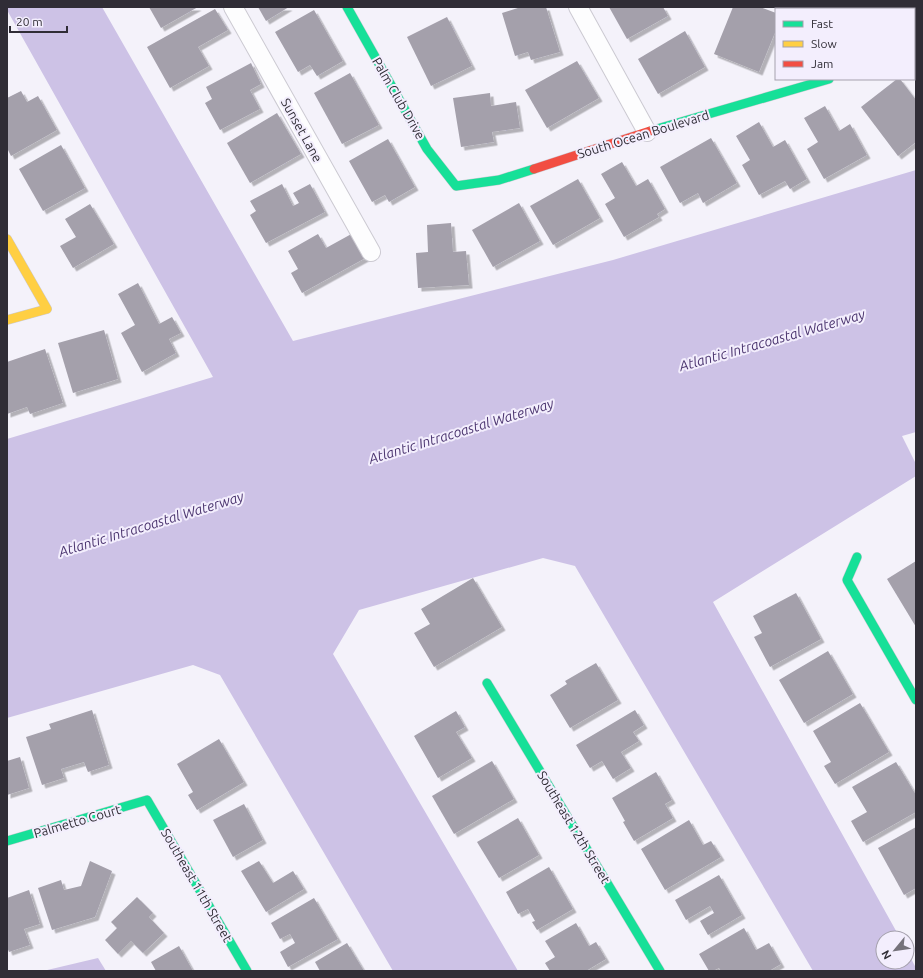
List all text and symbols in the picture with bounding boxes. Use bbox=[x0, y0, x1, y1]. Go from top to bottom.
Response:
scale bar bbox=[10, 8, 67, 34]
legend bbox=[775, 8, 915, 80]
text: 20 m bbox=[16, 15, 43, 28]
text: Fast bbox=[811, 17, 833, 30]
text: Slow bbox=[811, 37, 837, 50]
street label: Palm Club Drive bbox=[370, 55, 428, 141]
text: Jam bbox=[811, 57, 833, 70]
street label: Sunset Lane bbox=[279, 96, 325, 164]
street label: South Ocean Boulevard bbox=[575, 107, 711, 161]
water label: Atlantic Intracoastal Waterway bbox=[676, 306, 867, 374]
water label: Atlantic Intracoastal Waterway bbox=[366, 395, 556, 467]
water label: Atlantic Intracoastal Waterway bbox=[56, 488, 246, 560]
street label: Southeast 12th Street bbox=[535, 768, 613, 886]
street label: Palmetto Court bbox=[32, 802, 122, 840]
street label: Southeast 11th Street bbox=[159, 826, 235, 944]
north arrow bbox=[875, 930, 915, 970]
text: N bbox=[879, 948, 893, 961]

